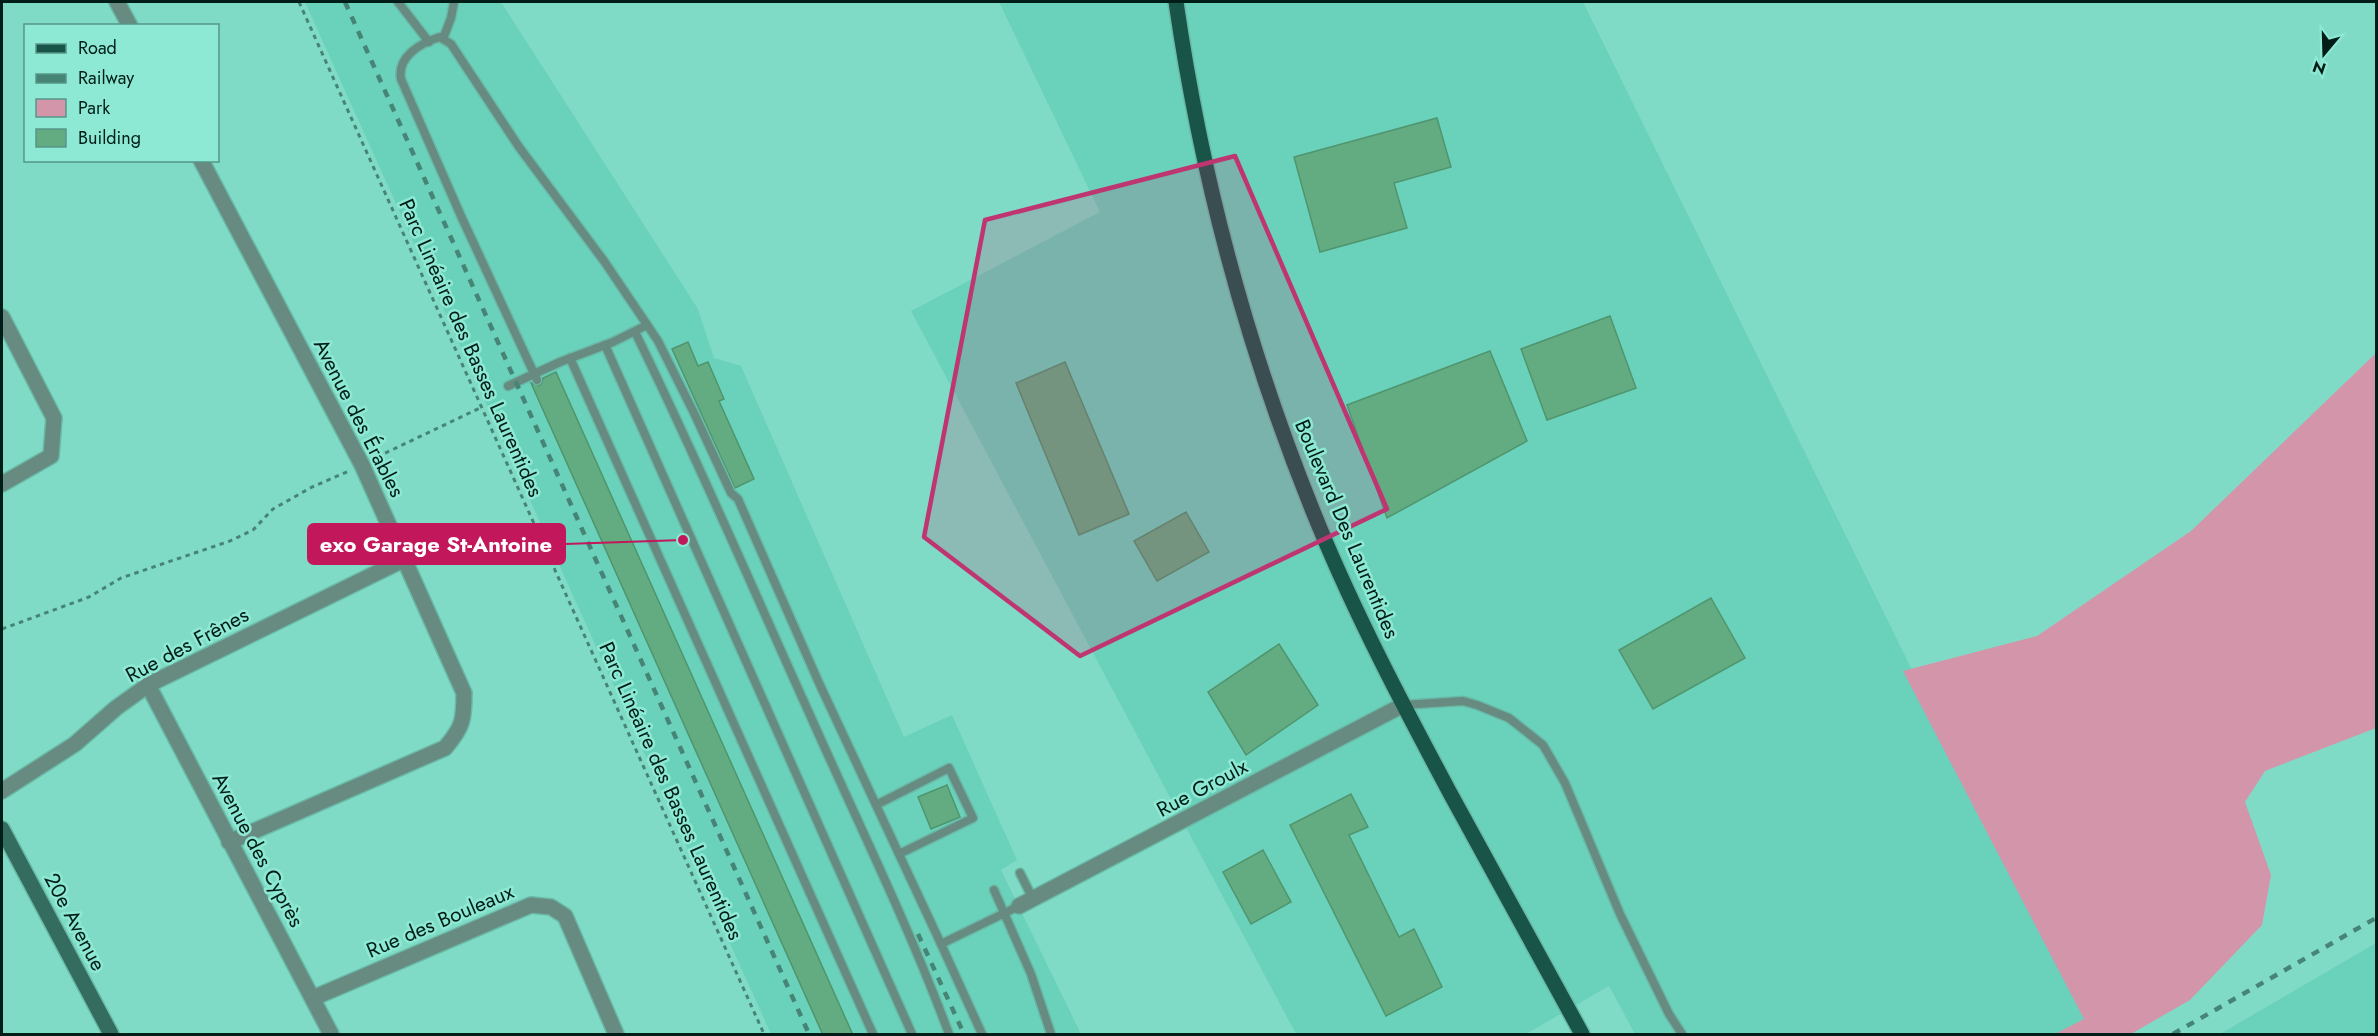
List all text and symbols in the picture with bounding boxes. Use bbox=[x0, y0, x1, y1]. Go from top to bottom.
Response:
legend bbox=[24, 24, 219, 162]
north arrow bbox=[2294, 24, 2354, 84]
text: Road bbox=[78, 35, 117, 61]
text: N bbox=[2310, 55, 2329, 81]
text: Railway bbox=[78, 65, 134, 91]
text: Park bbox=[78, 95, 110, 121]
text: Building bbox=[78, 125, 141, 151]
street label: Parc Linéaire des Basses Laurentides bbox=[392, 194, 550, 502]
street label: Avenue des Érables bbox=[306, 334, 412, 502]
street label: Boulevard Des Laurentides bbox=[1287, 415, 1407, 643]
callout: exo Garage St-Antoine bbox=[308, 524, 565, 564]
text: exo Garage St-Antoine bbox=[320, 528, 552, 560]
street label: Rue des Frênes bbox=[120, 600, 254, 690]
street label: Parc Linéaire des Basses Laurentides bbox=[592, 637, 750, 945]
street label: Rue Groulx bbox=[1151, 751, 1253, 825]
street label: Avenue des Cyprès bbox=[205, 767, 311, 933]
street label: 20e Avenue bbox=[37, 868, 113, 976]
street label: Rue des Bouleaux bbox=[362, 876, 518, 966]

